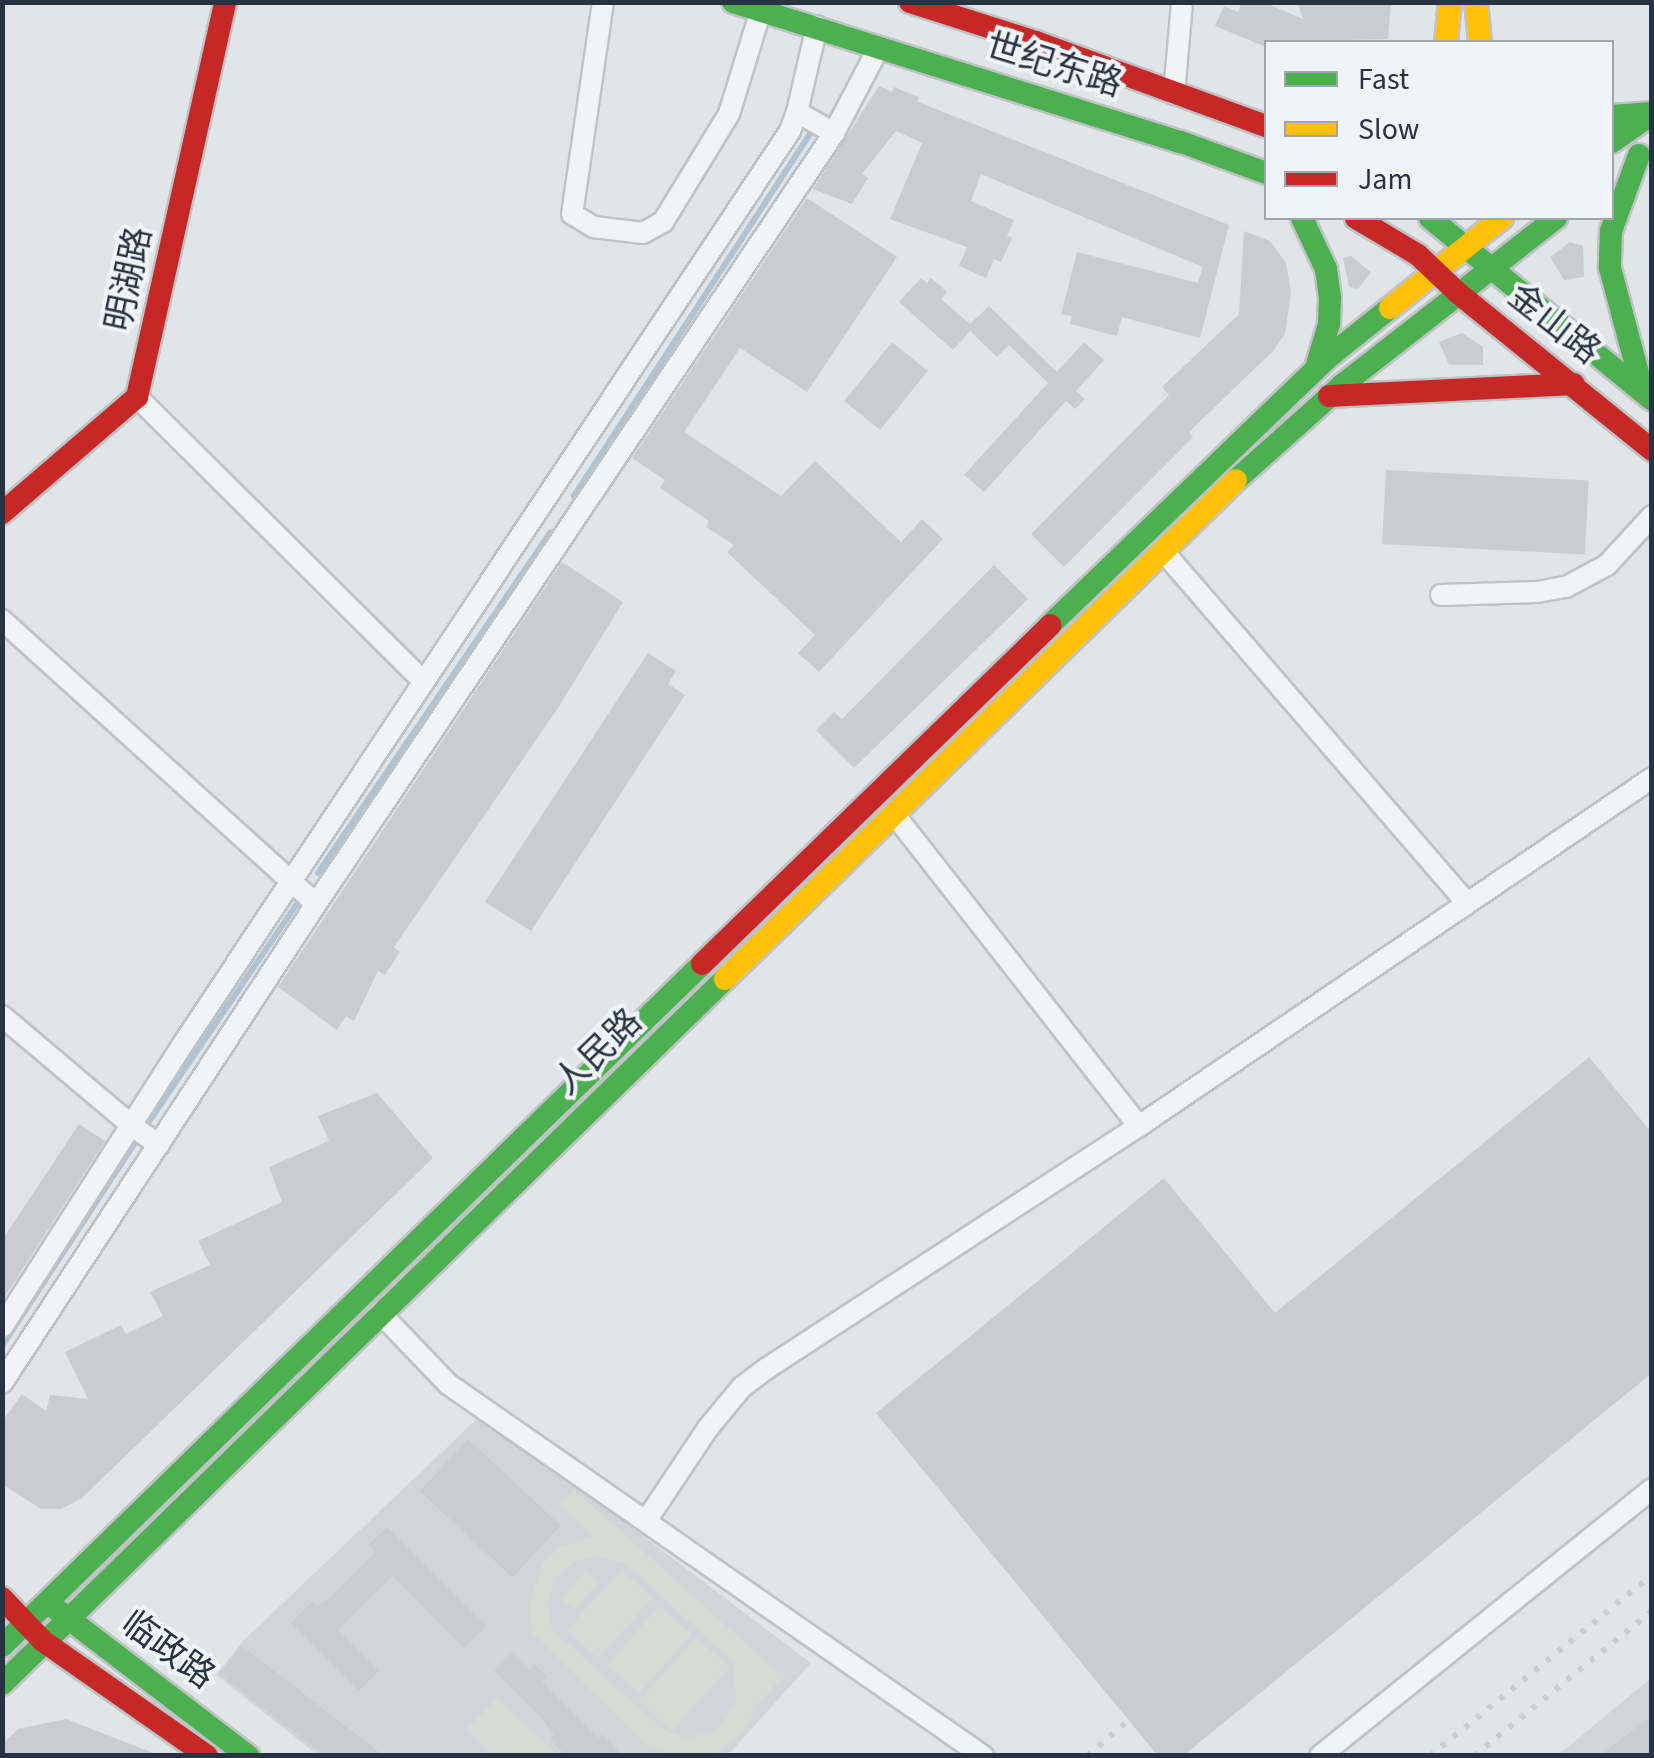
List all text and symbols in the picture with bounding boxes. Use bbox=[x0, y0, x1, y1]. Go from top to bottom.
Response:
street label: 世纪东路 bbox=[981, 24, 1127, 106]
legend bbox=[1264, 40, 1614, 220]
text: Fast bbox=[1358, 58, 1409, 101]
text: Slow bbox=[1358, 108, 1419, 151]
text: Jam bbox=[1358, 158, 1412, 201]
street label: 明湖路 bbox=[98, 223, 160, 335]
street label: 金山路 bbox=[1500, 275, 1608, 373]
street label: 人民路 bbox=[546, 1000, 650, 1104]
street label: 临政路 bbox=[113, 1602, 223, 1698]

